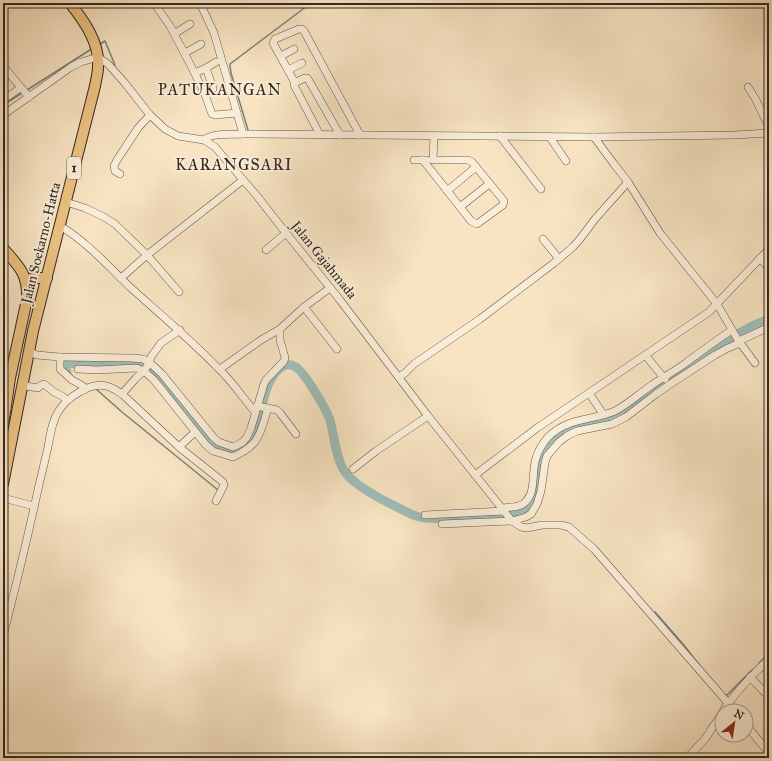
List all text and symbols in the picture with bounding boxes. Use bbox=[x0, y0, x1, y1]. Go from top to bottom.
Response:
district label: PATUKANGAN bbox=[158, 80, 282, 99]
district label: KARANGSARI bbox=[175, 155, 293, 174]
road number: 1 bbox=[67, 157, 81, 179]
street label: Jalan Soekarno-Hatta bbox=[17, 180, 65, 308]
street label: Jalan Gajahmada bbox=[285, 216, 361, 303]
north arrow bbox=[714, 703, 754, 743]
text: N bbox=[731, 707, 747, 723]

